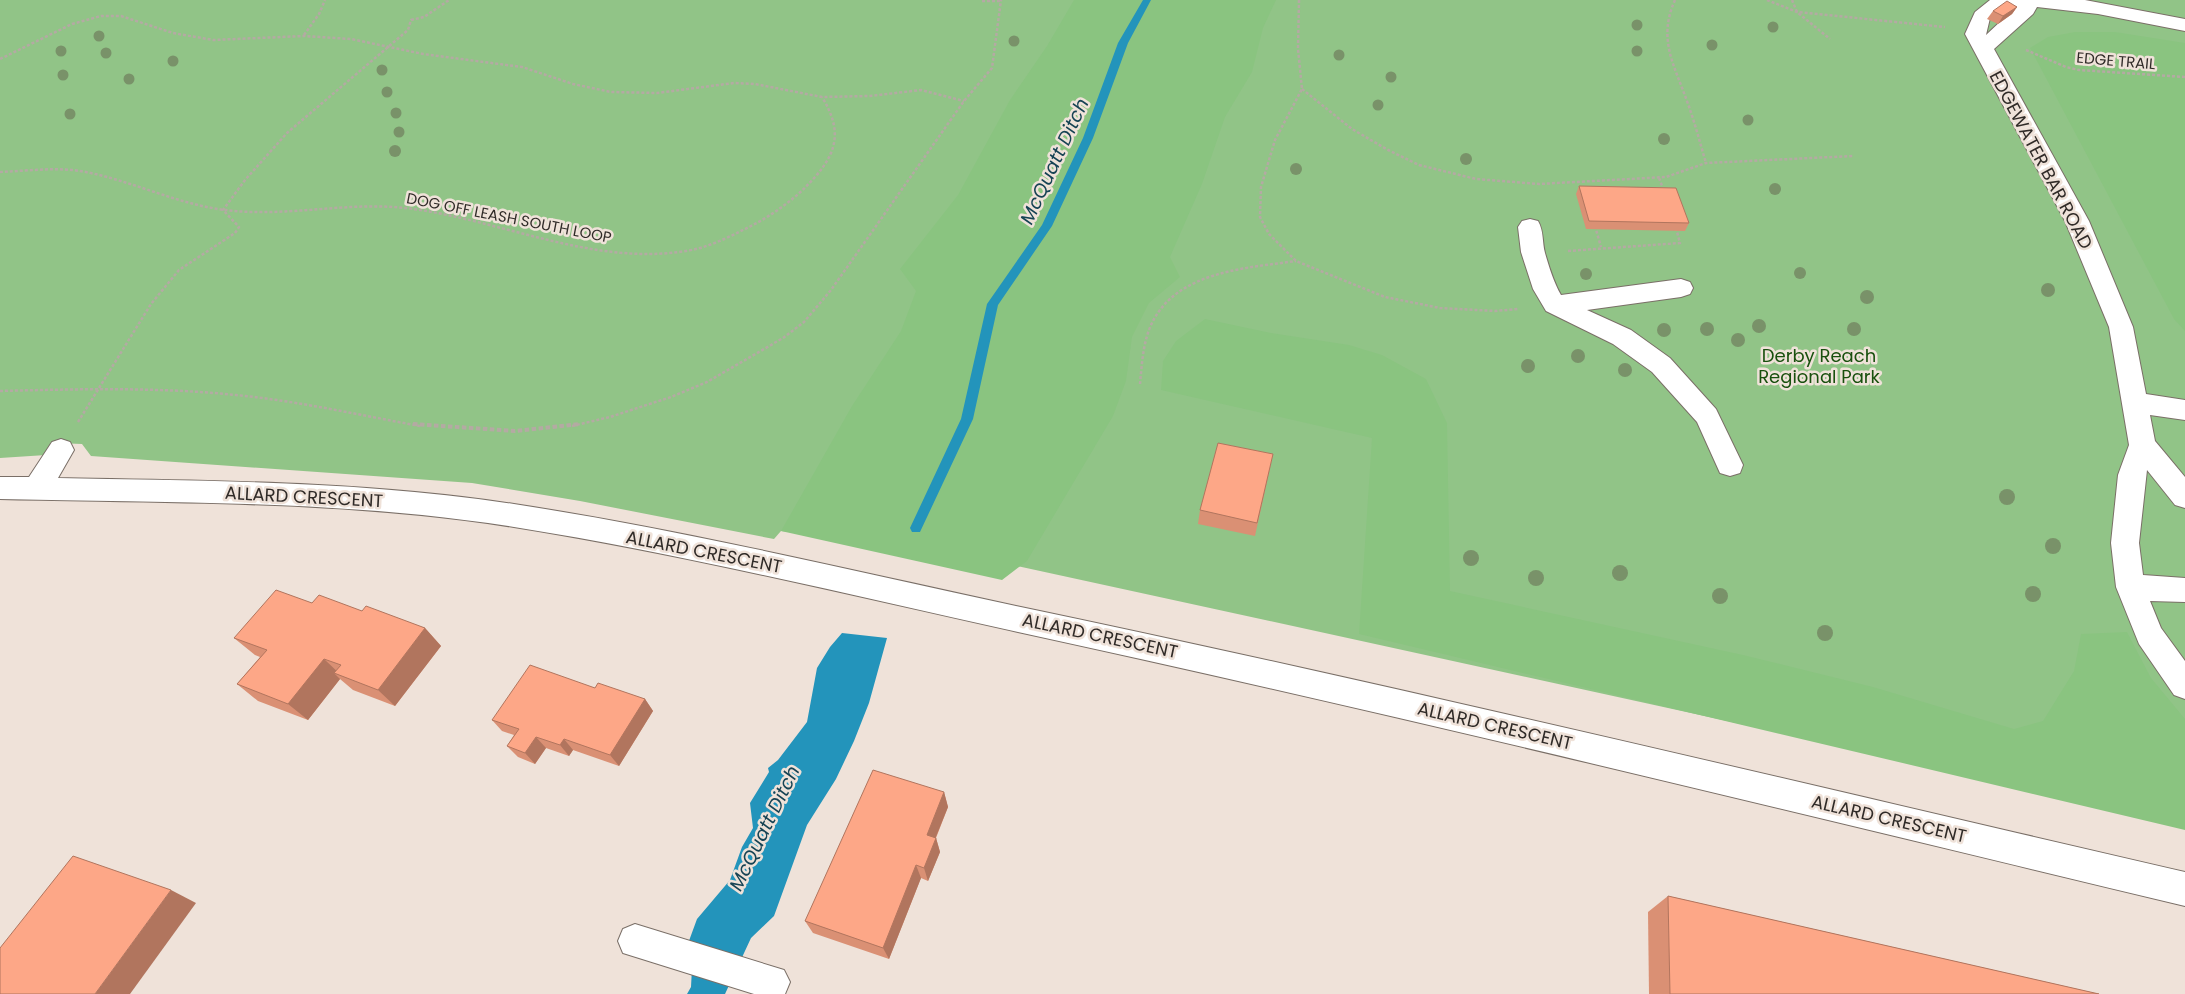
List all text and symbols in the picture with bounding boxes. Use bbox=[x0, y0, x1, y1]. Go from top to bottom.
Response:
street label: EDGE TRAIL bbox=[2076, 47, 2157, 74]
street label: EDGEWATER BAR ROAD bbox=[1984, 66, 2099, 253]
water label: McQuatt Ditch bbox=[1013, 94, 1095, 229]
street label: DOG OFF LEASH SOUTH LOOP bbox=[405, 187, 614, 248]
park label: Derby Reach Regional Park bbox=[1758, 343, 1881, 389]
street label: ALLARD CRESCENT bbox=[224, 480, 384, 513]
street label: ALLARD CRESCENT bbox=[624, 524, 785, 579]
street label: ALLARD CRESCENT bbox=[1020, 607, 1180, 664]
street label: ALLARD CRESCENT bbox=[1415, 696, 1575, 756]
water label: McQuatt Ditch bbox=[722, 761, 806, 895]
street label: ALLARD CRESCENT bbox=[1809, 789, 1969, 849]

